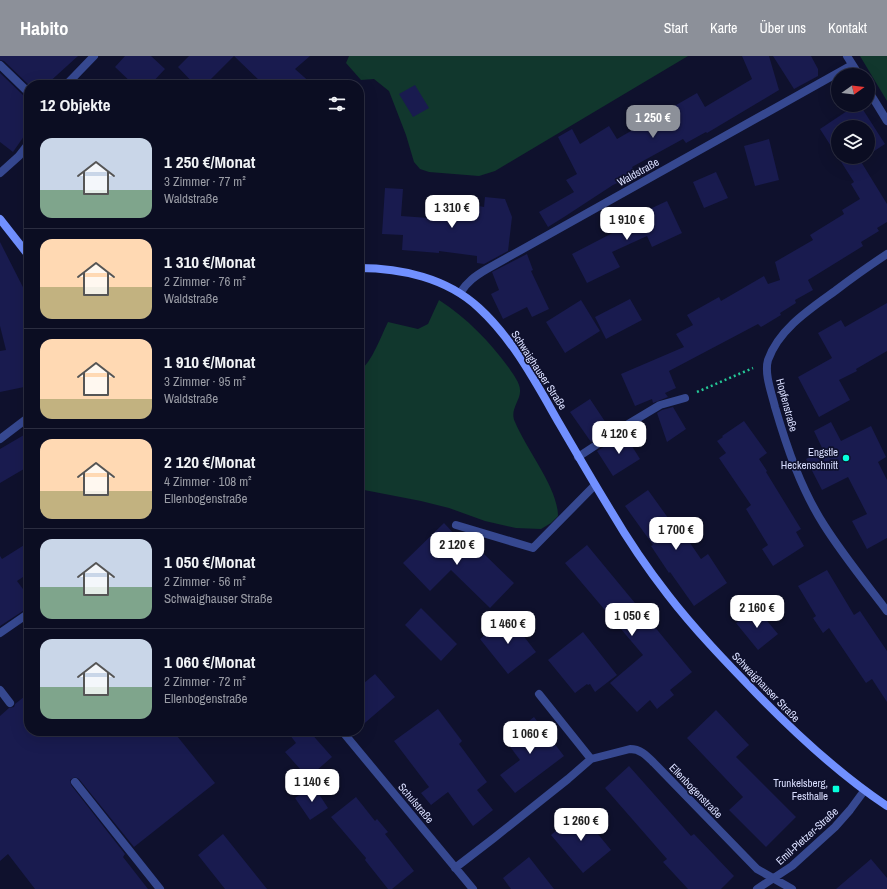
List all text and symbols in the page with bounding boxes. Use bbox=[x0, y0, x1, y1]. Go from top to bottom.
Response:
text: Habito bbox=[20, 15, 68, 41]
text: Start bbox=[664, 19, 688, 37]
text: Karte bbox=[710, 19, 737, 37]
text: Über uns bbox=[759, 19, 806, 37]
text: Kontakt bbox=[828, 19, 867, 37]
north arrow bbox=[831, 68, 875, 112]
map controls bbox=[831, 68, 875, 164]
text: 12 Objekte bbox=[40, 93, 111, 116]
icon: filters bbox=[326, 93, 348, 115]
pin: 1 250 € bbox=[616, 105, 690, 139]
text: 1 250 € bbox=[635, 109, 671, 126]
button: layers bbox=[831, 120, 875, 164]
text: 1 250 €/Monat bbox=[164, 150, 255, 173]
icon: home bbox=[72, 154, 120, 202]
street label: Waldstraße bbox=[615, 155, 661, 189]
text: 3 Zimmer · 77 m² bbox=[164, 173, 246, 190]
text: Waldstraße bbox=[164, 190, 218, 207]
pin: 1 310 € bbox=[415, 195, 489, 229]
text: 1 310 € bbox=[434, 199, 470, 216]
pin: 1 910 € bbox=[590, 207, 664, 241]
text: 1 910 € bbox=[609, 211, 645, 228]
text: 1 310 €/Monat bbox=[164, 250, 255, 273]
icon: home bbox=[72, 255, 120, 303]
text: 2 Zimmer · 76 m² bbox=[164, 273, 246, 290]
text: Waldstraße bbox=[164, 290, 218, 307]
street label: Schwaighauser Straße bbox=[508, 328, 570, 412]
text: 1 910 €/Monat bbox=[164, 350, 255, 373]
icon: home bbox=[72, 355, 120, 403]
text: 3 Zimmer · 95 m² bbox=[164, 373, 246, 390]
street label: Hopfenstraße bbox=[773, 377, 801, 433]
text: Waldstraße bbox=[164, 390, 218, 407]
pin: 4 120 € bbox=[582, 421, 656, 455]
text: 4 120 € bbox=[601, 425, 637, 442]
place label: Engstle Heckenschnitt bbox=[781, 445, 838, 472]
text: 2 120 €/Monat bbox=[164, 450, 255, 473]
marker: Engstle Heckenschnitt bbox=[841, 453, 851, 463]
icon: home bbox=[72, 455, 120, 503]
text: 4 Zimmer · 108 m² bbox=[164, 473, 252, 490]
text: Ellenbogenstraße bbox=[164, 490, 248, 507]
pin: 1 700 € bbox=[639, 517, 713, 551]
text: 1 700 € bbox=[658, 521, 694, 538]
pin: 2 120 € bbox=[420, 532, 494, 566]
text: 2 120 € bbox=[439, 536, 475, 553]
text: 1 050 €/Monat bbox=[164, 550, 255, 573]
icon: home bbox=[72, 555, 120, 603]
text: 2 Zimmer · 56 m² bbox=[164, 573, 246, 590]
text: Schwaighauser Straße bbox=[164, 590, 272, 607]
pin: 2 160 € bbox=[720, 595, 794, 629]
text: 2 160 € bbox=[739, 599, 775, 616]
pin: 1 050 € bbox=[595, 603, 669, 637]
text: 1 050 € bbox=[614, 607, 650, 624]
pin: 1 460 € bbox=[471, 611, 545, 645]
text: 1 460 € bbox=[490, 615, 526, 632]
street label: Schwaighauser Straße bbox=[729, 649, 803, 725]
text: 1 060 €/Monat bbox=[164, 650, 255, 673]
icon: home bbox=[72, 655, 120, 703]
text: 2 Zimmer · 72 m² bbox=[164, 673, 246, 690]
text: Ellenbogenstraße bbox=[164, 690, 248, 707]
pin: 1 060 € bbox=[493, 721, 567, 755]
text: 1 060 € bbox=[512, 725, 548, 742]
street label: Ellenbogenstraße bbox=[666, 761, 726, 821]
pin: 1 140 € bbox=[275, 769, 349, 803]
text: 1 140 € bbox=[294, 773, 330, 790]
place label: Trunkelsberg, Festhalle bbox=[773, 776, 828, 803]
street label: Schulstraße bbox=[395, 780, 437, 826]
marker: Trunkelsberg, Festhalle bbox=[831, 784, 841, 794]
street label: Emil-Pletzer-Straße bbox=[773, 804, 841, 868]
pin: 1 260 € bbox=[544, 808, 618, 842]
text: 1 260 € bbox=[563, 812, 599, 829]

